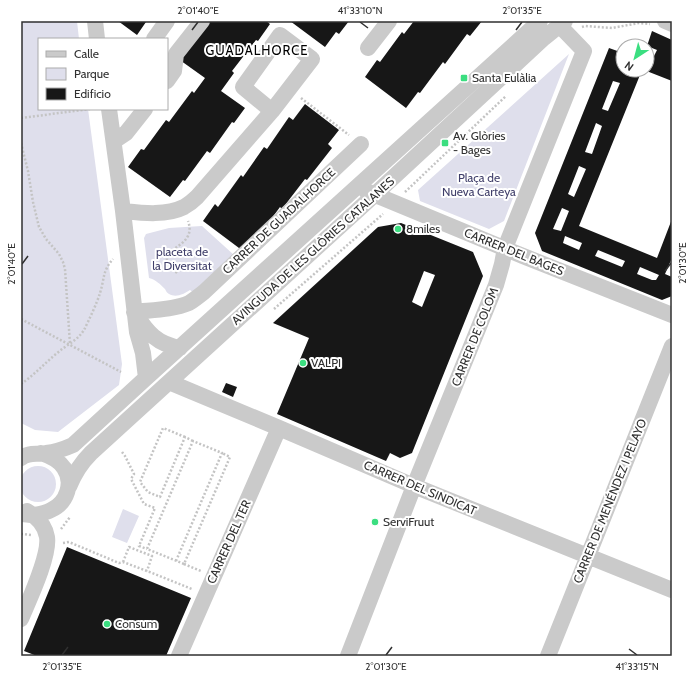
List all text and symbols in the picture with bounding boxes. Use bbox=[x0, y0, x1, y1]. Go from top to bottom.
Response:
text: 2°01'40"E bbox=[177, 4, 219, 17]
text: 41°33'10"N bbox=[338, 4, 383, 17]
text: 2°01'35"E bbox=[502, 4, 542, 17]
legend bbox=[38, 38, 168, 110]
north arrow bbox=[615, 38, 655, 78]
district label: GUADALHORCE bbox=[205, 42, 309, 58]
text: Calle bbox=[74, 46, 99, 61]
text: N bbox=[622, 58, 636, 74]
text: Parque bbox=[74, 66, 109, 81]
place label: Santa Eulàlia bbox=[472, 70, 537, 85]
marker: Santa Eulàlia bbox=[459, 73, 469, 83]
text: Edificio bbox=[74, 86, 111, 101]
place label: Av. Glòries - Bages bbox=[453, 128, 506, 157]
marker: Av. Glòries - Bages bbox=[440, 138, 450, 148]
street label: CARRER DE GUADALHORCE bbox=[219, 164, 338, 277]
park label: Plaça de Nueva Carteya bbox=[442, 170, 516, 199]
street label: AVINGUDA DE LES GLÒRIES CATALANES bbox=[228, 173, 397, 328]
place label: 8miles bbox=[406, 221, 440, 236]
marker: 8miles bbox=[393, 224, 403, 234]
street label: CARRER DEL BAGES bbox=[462, 225, 566, 278]
text: 2°01'30"E bbox=[676, 242, 689, 284]
text: 2°01'40"E bbox=[5, 243, 18, 285]
park label: placeta de la Diversitat bbox=[152, 244, 212, 273]
street label: CARRER DE COLOM bbox=[448, 285, 501, 388]
place label: VALPI bbox=[311, 355, 341, 370]
marker: VALPI bbox=[298, 358, 308, 368]
street label: CARRER DE MENÉNDEZ I PELAYO bbox=[570, 416, 649, 585]
street label: CARRER DEL SINDICAT bbox=[362, 457, 479, 518]
street label: CARRER DEL TER bbox=[203, 497, 254, 586]
place label: ServiFruut bbox=[383, 514, 434, 529]
marker: ServiFruut bbox=[370, 517, 380, 527]
place label: Consum bbox=[115, 616, 157, 631]
marker: Consum bbox=[102, 619, 112, 629]
text: 2°01'35"E bbox=[42, 660, 82, 673]
text: 2°01'30"E bbox=[365, 660, 407, 673]
text: 41°33'15"N bbox=[615, 660, 659, 673]

